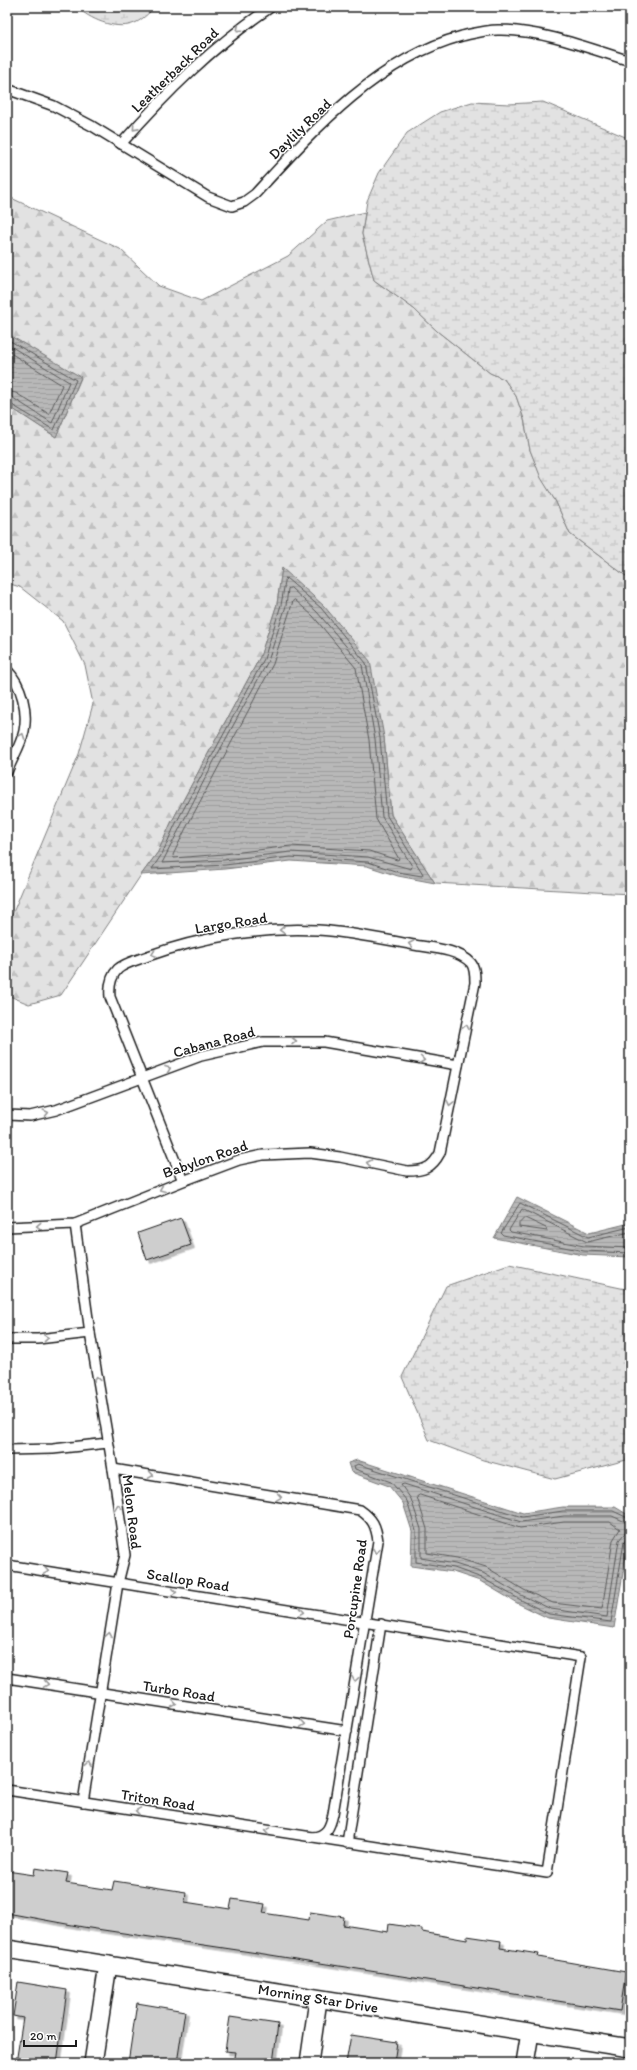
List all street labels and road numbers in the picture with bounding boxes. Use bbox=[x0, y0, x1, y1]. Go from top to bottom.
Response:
street label: Leatherback Road bbox=[127, 23, 223, 116]
street label: Daylily Road bbox=[265, 95, 335, 163]
street label: Largo Road bbox=[194, 908, 268, 938]
street label: Cabana Road bbox=[171, 1022, 257, 1062]
street label: Babylon Road bbox=[160, 1136, 250, 1182]
street label: Melon Road bbox=[118, 1474, 146, 1550]
street label: Porcupine Road bbox=[339, 1538, 371, 1640]
street label: Scallop Road bbox=[145, 1565, 231, 1595]
street label: Turbo Road bbox=[141, 1676, 217, 1706]
street label: Triton Road bbox=[120, 1785, 197, 1815]
street label: Morning Star Drive bbox=[257, 1980, 380, 2017]

